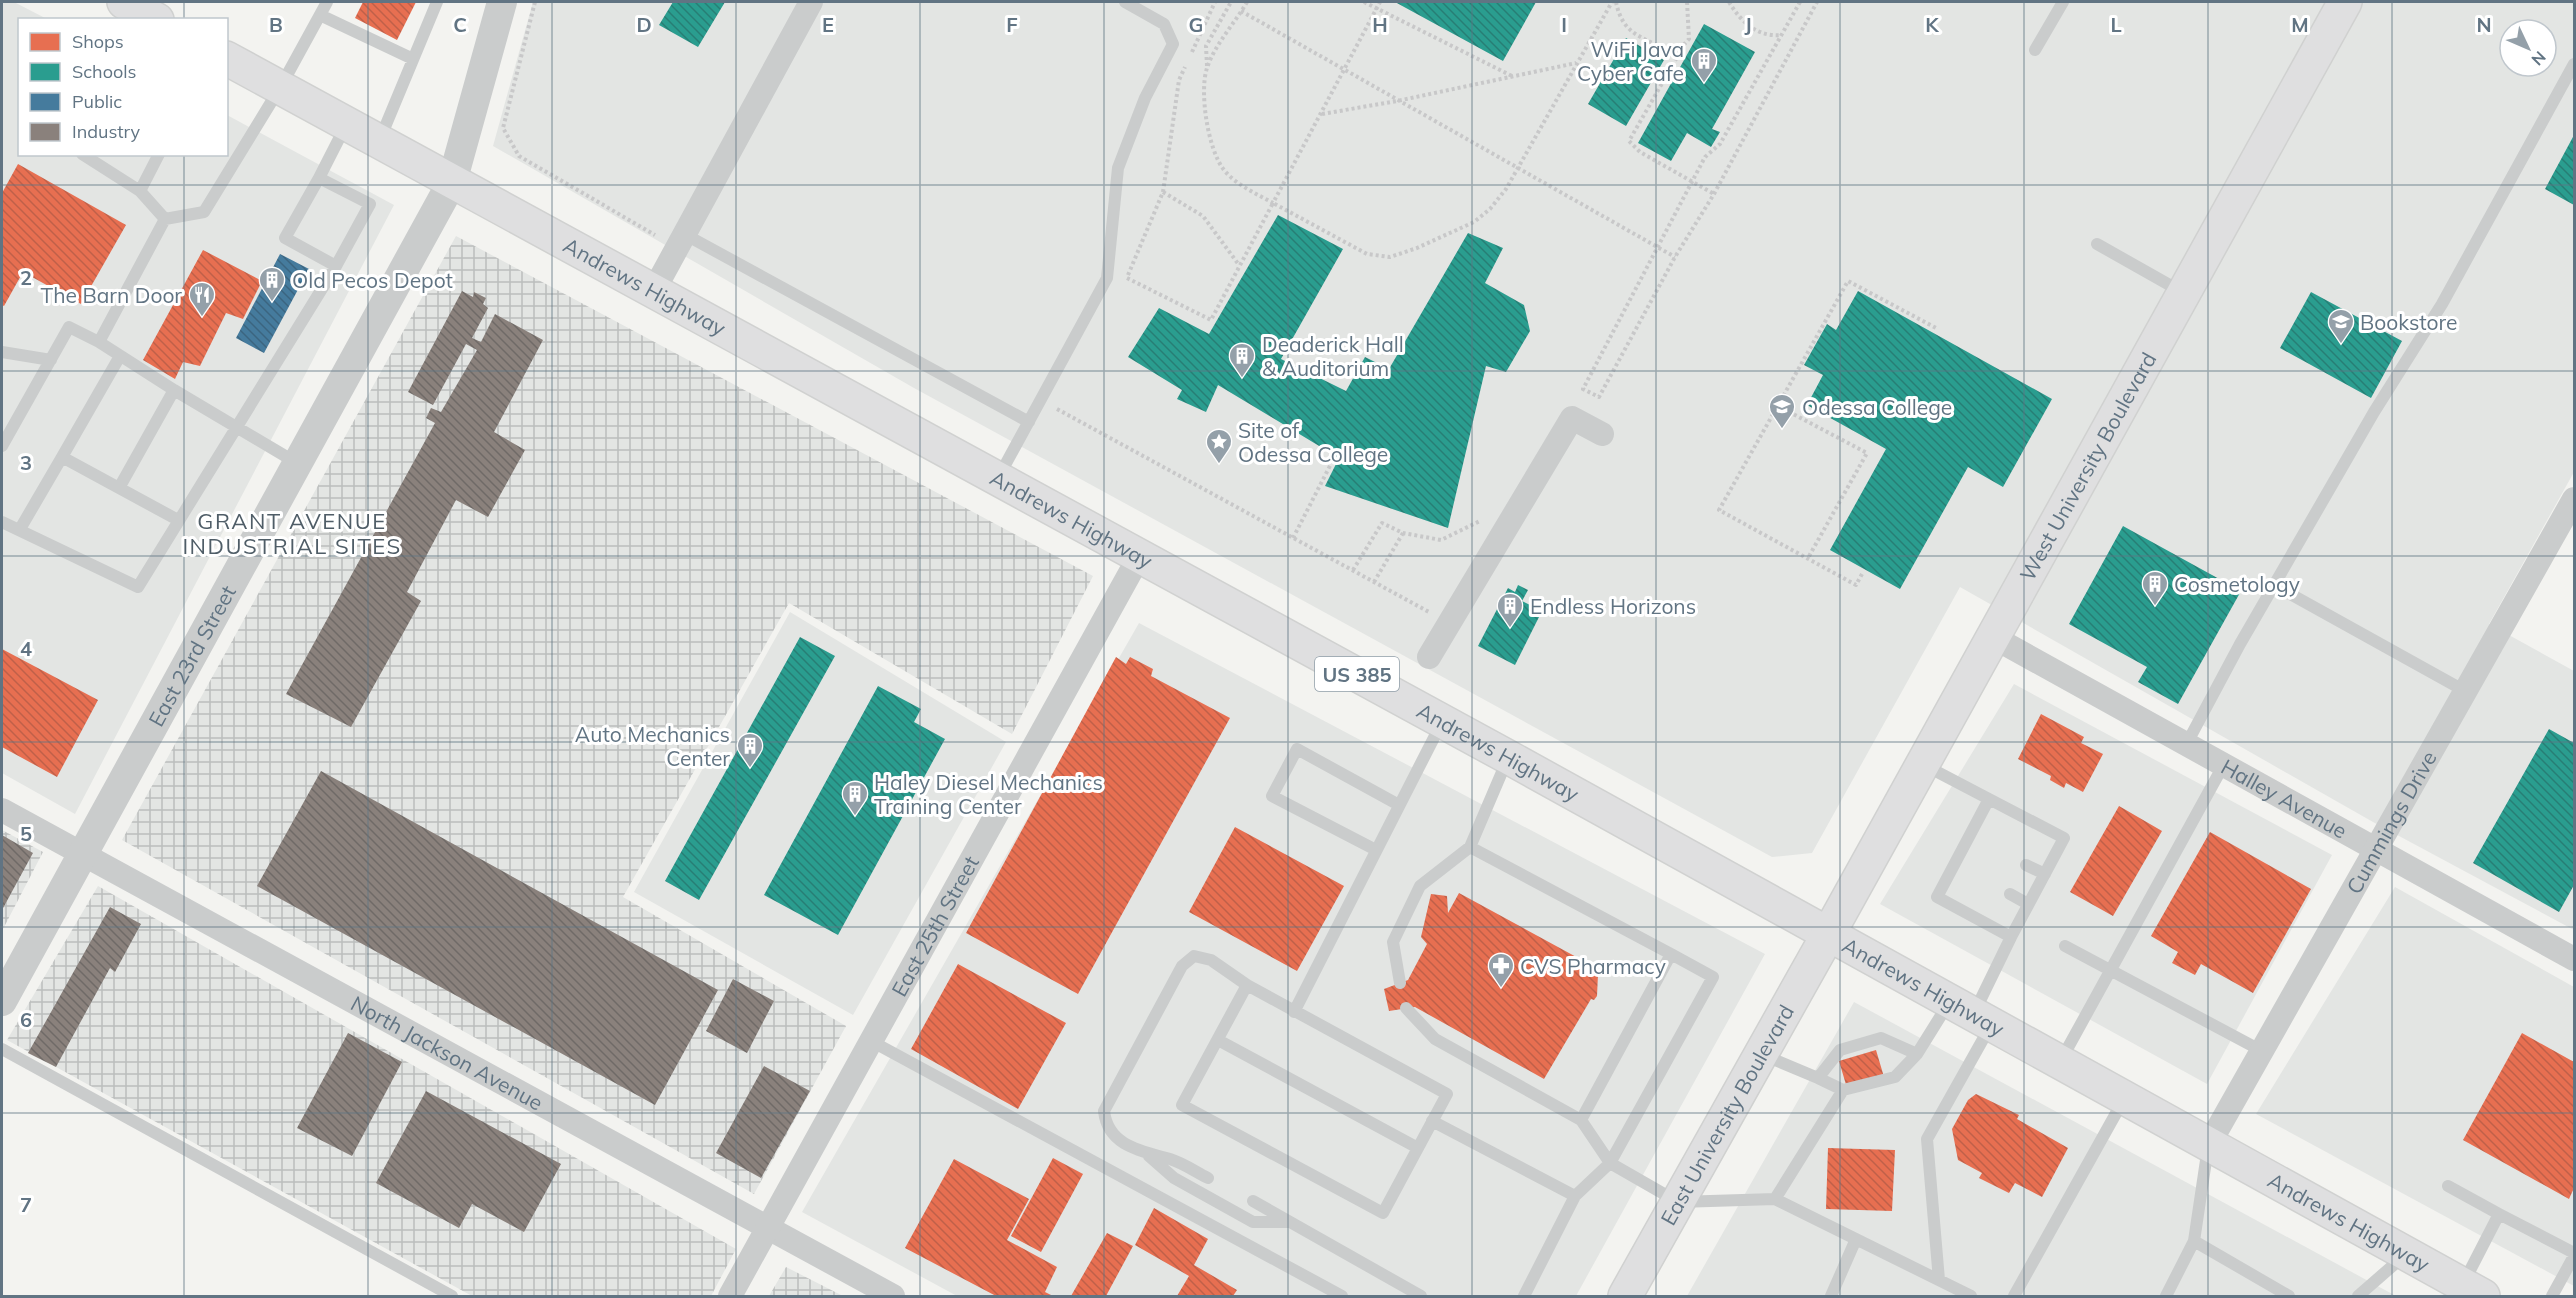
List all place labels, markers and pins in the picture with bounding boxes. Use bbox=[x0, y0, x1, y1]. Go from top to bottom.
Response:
place label: WiFi Java Cyber Cafe bbox=[1577, 36, 1684, 86]
building icon: WiFi Java Cyber Cafe bbox=[1689, 46, 1719, 84]
building icon: Old Pecos Depot bbox=[257, 265, 287, 303]
place label: Old Pecos Depot bbox=[292, 267, 453, 293]
restaurant icon: The Barn Door bbox=[187, 280, 217, 318]
place label: The Barn Door bbox=[41, 282, 182, 308]
school or university icon: Bookstore bbox=[2326, 307, 2356, 345]
place label: Bookstore bbox=[2360, 309, 2457, 335]
place label: Deaderick Hall & Auditorium bbox=[1262, 331, 1404, 381]
building icon: Deaderick Hall & Auditorium bbox=[1227, 341, 1257, 379]
school or university icon: Odessa College bbox=[1767, 392, 1797, 430]
place label: Odessa College bbox=[1802, 394, 1952, 420]
place label: Site of Odessa College bbox=[1238, 417, 1388, 467]
place icon: Site of Odessa College bbox=[1204, 427, 1234, 465]
building icon: Cosmetology bbox=[2140, 569, 2170, 607]
place label: Cosmetology bbox=[2174, 571, 2300, 597]
building icon: Endless Horizons bbox=[1495, 591, 1525, 629]
place label: Endless Horizons bbox=[1530, 593, 1696, 619]
place label: Auto Mechanics Center bbox=[575, 721, 730, 771]
building icon: Auto Mechanics Center bbox=[735, 731, 765, 769]
place label: Haley Diesel Mechanics Training Center bbox=[874, 769, 1103, 819]
building icon: Haley Diesel Mechanics Training Center bbox=[840, 779, 870, 817]
pharmacy icon: CVS Pharmacy bbox=[1486, 951, 1516, 989]
place label: CVS Pharmacy bbox=[1520, 953, 1666, 979]

